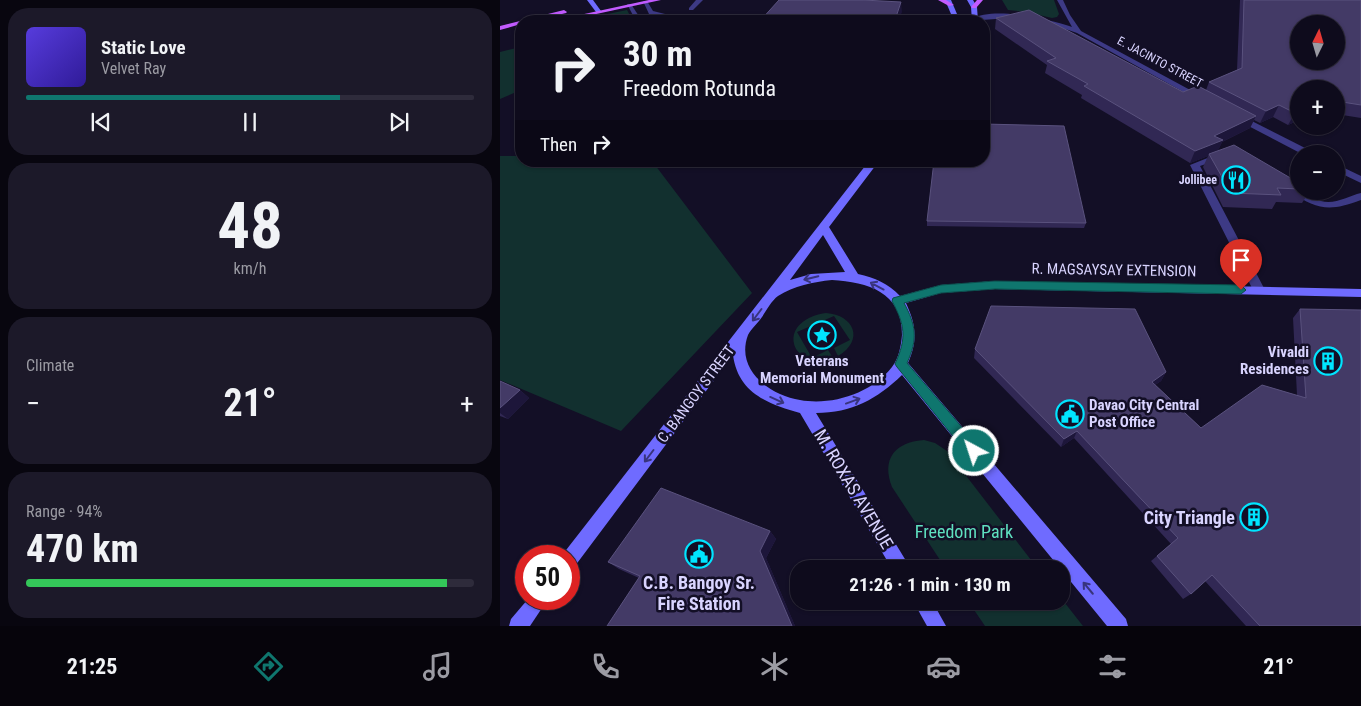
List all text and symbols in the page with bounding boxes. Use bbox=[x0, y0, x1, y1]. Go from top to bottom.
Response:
north arrow bbox=[1290, 15, 1345, 70]
map controls bbox=[1290, 15, 1345, 200]
text: 30 m bbox=[623, 34, 692, 75]
street label: E. JACINTO STREET bbox=[1115, 34, 1205, 90]
icon: right bbox=[540, 35, 605, 100]
text: Static Love bbox=[101, 36, 186, 59]
text: Velvet Ray bbox=[101, 59, 166, 78]
text: Freedom Rotunda bbox=[623, 76, 776, 101]
button: + bbox=[1290, 80, 1345, 135]
icon: previous bbox=[87, 108, 115, 136]
icon: pause bbox=[236, 108, 264, 136]
icon: next bbox=[385, 108, 413, 136]
icon: right bbox=[587, 130, 615, 158]
text: Then bbox=[540, 133, 577, 156]
button: − bbox=[1290, 145, 1345, 200]
restaurant icon: Jollibee bbox=[1221, 165, 1251, 195]
place label: Jollibee bbox=[1179, 173, 1217, 187]
text: 48 bbox=[217, 188, 283, 264]
pin bbox=[1220, 239, 1262, 290]
icon: arrive bbox=[1227, 246, 1255, 274]
text: km/h bbox=[234, 259, 266, 278]
street label: R. MAGSAYSAY EXTENSION bbox=[1031, 260, 1197, 280]
one-way arrow bbox=[803, 274, 819, 283]
one-way arrow bbox=[870, 281, 885, 291]
one-way arrow bbox=[751, 308, 762, 321]
place icon: Veterans Memorial Monument bbox=[807, 320, 837, 350]
street label: C. BANGOY STREET bbox=[654, 342, 739, 446]
place label: Vivaldi Residences bbox=[1240, 343, 1309, 378]
building icon: Vivaldi Residences bbox=[1313, 346, 1343, 376]
place label: Veterans Memorial Monument bbox=[760, 352, 884, 387]
text: Climate bbox=[26, 356, 74, 375]
text: 21° bbox=[223, 381, 277, 425]
text: − bbox=[26, 387, 40, 420]
text: + bbox=[460, 387, 474, 420]
one-way arrow bbox=[769, 396, 784, 406]
one-way arrow bbox=[845, 396, 860, 405]
place label: Davao City Central Post Office bbox=[1089, 396, 1199, 431]
public building icon: Davao City Central Post Office bbox=[1055, 399, 1085, 429]
position arrow bbox=[947, 424, 999, 476]
street label: M. ROXAS AVENUE bbox=[810, 426, 898, 552]
one-way arrow bbox=[643, 449, 654, 462]
text: Range · 94% bbox=[26, 502, 102, 521]
building icon: City Triangle bbox=[1239, 502, 1269, 532]
place label: City Triangle bbox=[1144, 507, 1235, 528]
park label: Freedom Park bbox=[915, 521, 1013, 542]
text: 470 km bbox=[26, 527, 139, 571]
public building icon: C.B. Bangoy Sr. Fire Station bbox=[684, 539, 714, 569]
speed limit sign: 50 bbox=[515, 545, 580, 610]
place label: C.B. Bangoy Sr. Fire Station bbox=[643, 572, 755, 614]
text: 21:26 · 1 min · 130 m bbox=[849, 573, 1011, 596]
one-way arrow bbox=[1082, 582, 1093, 595]
icon: directions bbox=[251, 649, 286, 684]
icon: music bbox=[420, 649, 455, 684]
icon: phone bbox=[588, 649, 623, 684]
icon: climate bbox=[757, 649, 792, 684]
icon: car bbox=[926, 649, 961, 684]
icon: filters bbox=[1095, 649, 1130, 684]
text: 21:25 bbox=[67, 654, 117, 679]
text: 21° bbox=[1263, 654, 1294, 679]

